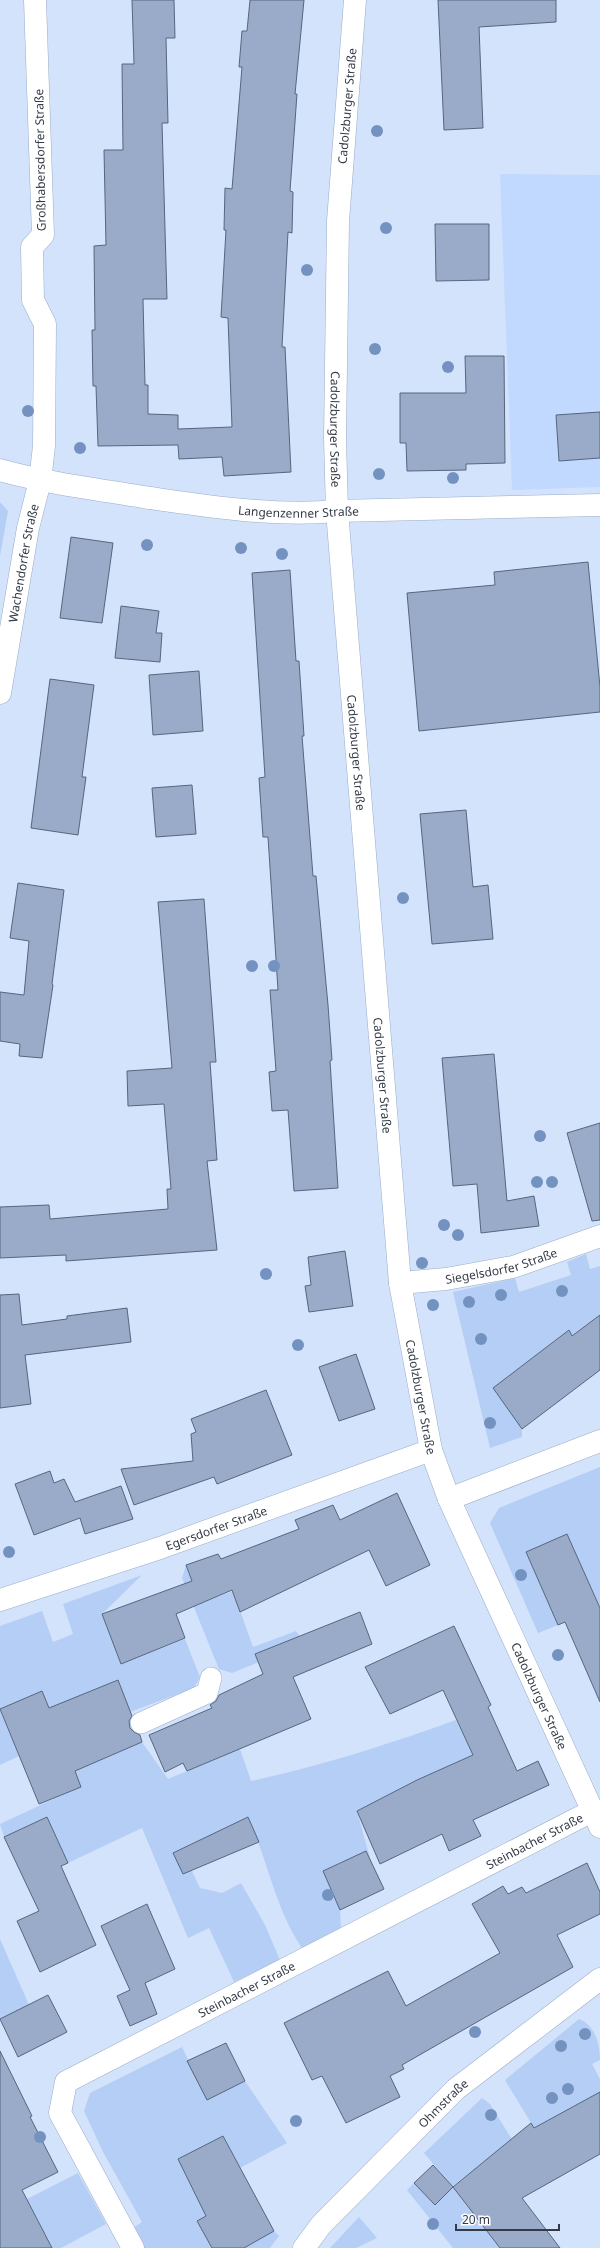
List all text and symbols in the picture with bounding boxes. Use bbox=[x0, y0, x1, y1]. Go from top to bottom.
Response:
street label: Cadolzburger Straße bbox=[333, 47, 361, 165]
street label: Großhabersdorfer Straße bbox=[30, 88, 50, 231]
street label: Cadolzburger Straße bbox=[326, 371, 345, 488]
street label: Langenzenner Straße bbox=[237, 501, 359, 521]
street label: Wachendorfer Straße bbox=[4, 502, 42, 624]
street label: Cadolzburger Straße bbox=[344, 694, 370, 811]
street label: Cadolzburger Straße bbox=[370, 1017, 396, 1134]
street label: Siegelsdorfer Straße bbox=[444, 1243, 560, 1287]
street label: Cadolzburger Straße bbox=[402, 1338, 440, 1457]
street label: Egersdorfer Straße bbox=[163, 1501, 270, 1554]
street label: Cadolzburger Straße bbox=[508, 1639, 572, 1752]
street label: Steinbacher Straße bbox=[483, 1808, 586, 1873]
street label: Steinbacher Straße bbox=[195, 1957, 298, 2021]
street label: Ohmstraße bbox=[414, 2074, 471, 2131]
scale bar bbox=[456, 2206, 559, 2232]
text: 20 m bbox=[462, 2211, 490, 2228]

